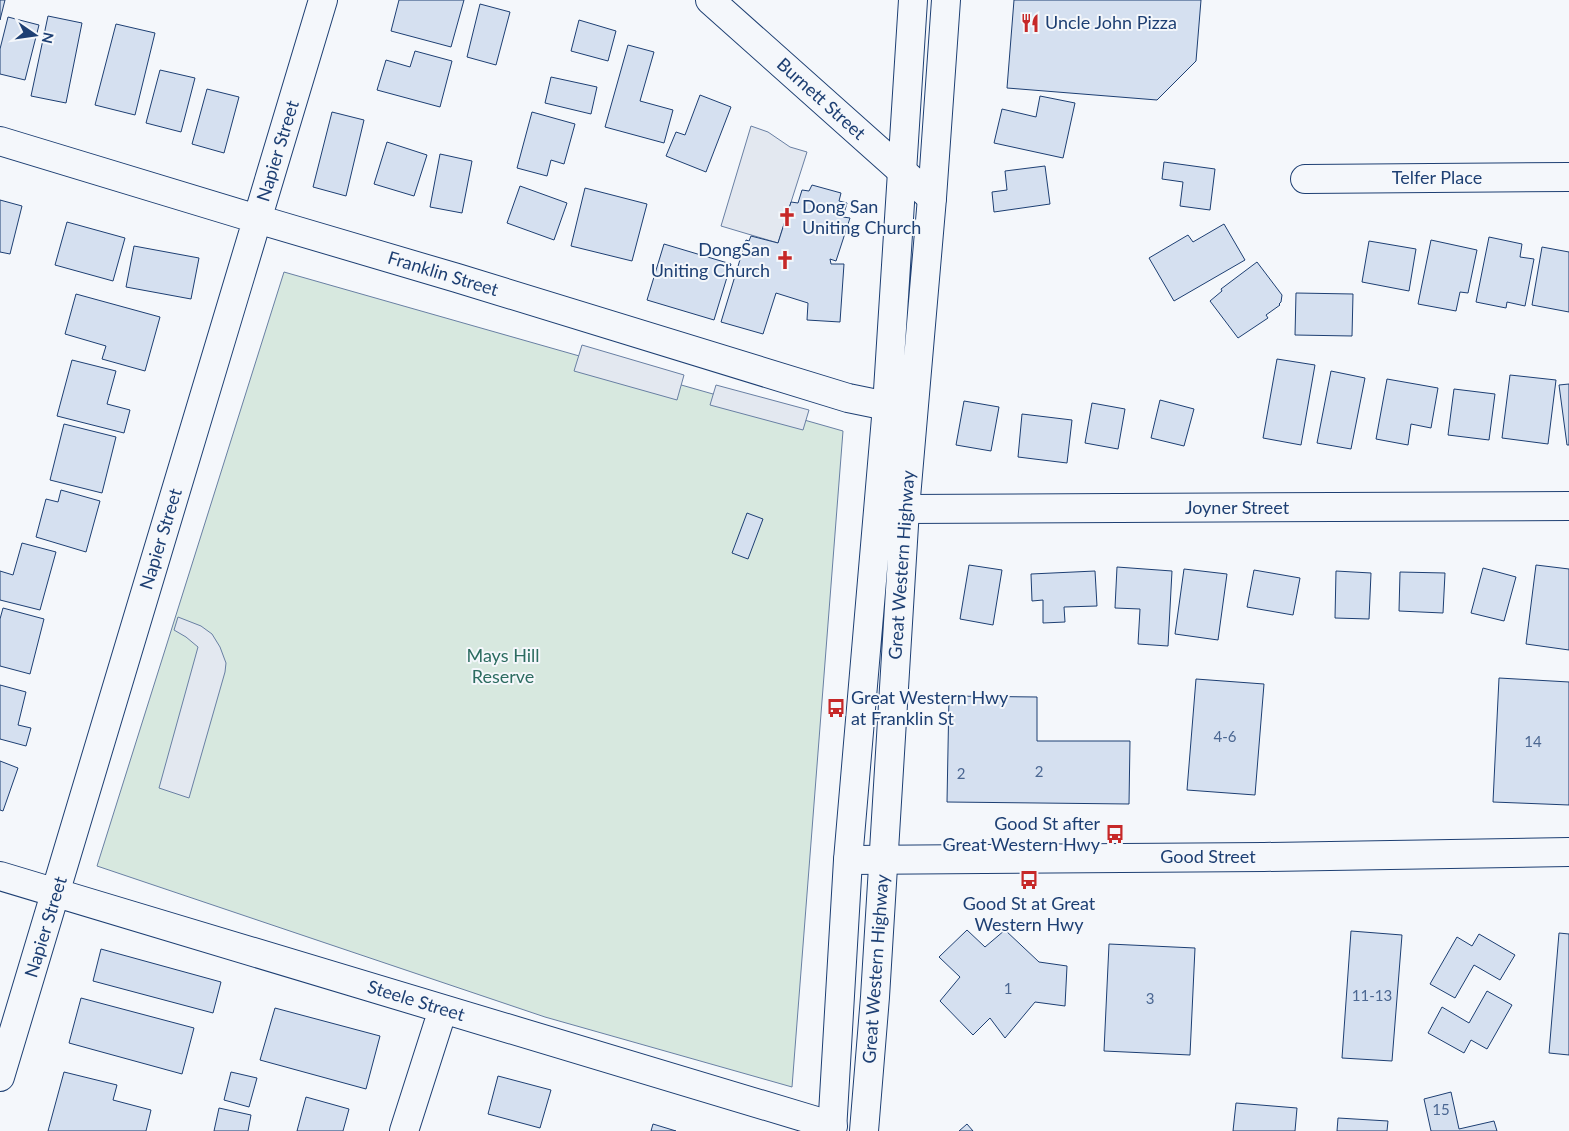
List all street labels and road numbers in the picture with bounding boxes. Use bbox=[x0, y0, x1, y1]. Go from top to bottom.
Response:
street label: Burnett Street bbox=[773, 53, 871, 144]
street label: Napier Street bbox=[251, 97, 303, 204]
street label: Telfer Place bbox=[1392, 166, 1482, 188]
street label: Franklin Street bbox=[385, 246, 502, 300]
street label: Great Western Highway bbox=[883, 469, 919, 660]
street label: Napier Street bbox=[134, 485, 186, 592]
street label: Joyner Street bbox=[1185, 496, 1290, 518]
street label: Good Street bbox=[1160, 845, 1256, 867]
street label: Napier Street bbox=[19, 873, 71, 980]
street label: Great Western Highway bbox=[857, 873, 893, 1064]
street label: Steele Street bbox=[365, 975, 468, 1025]

